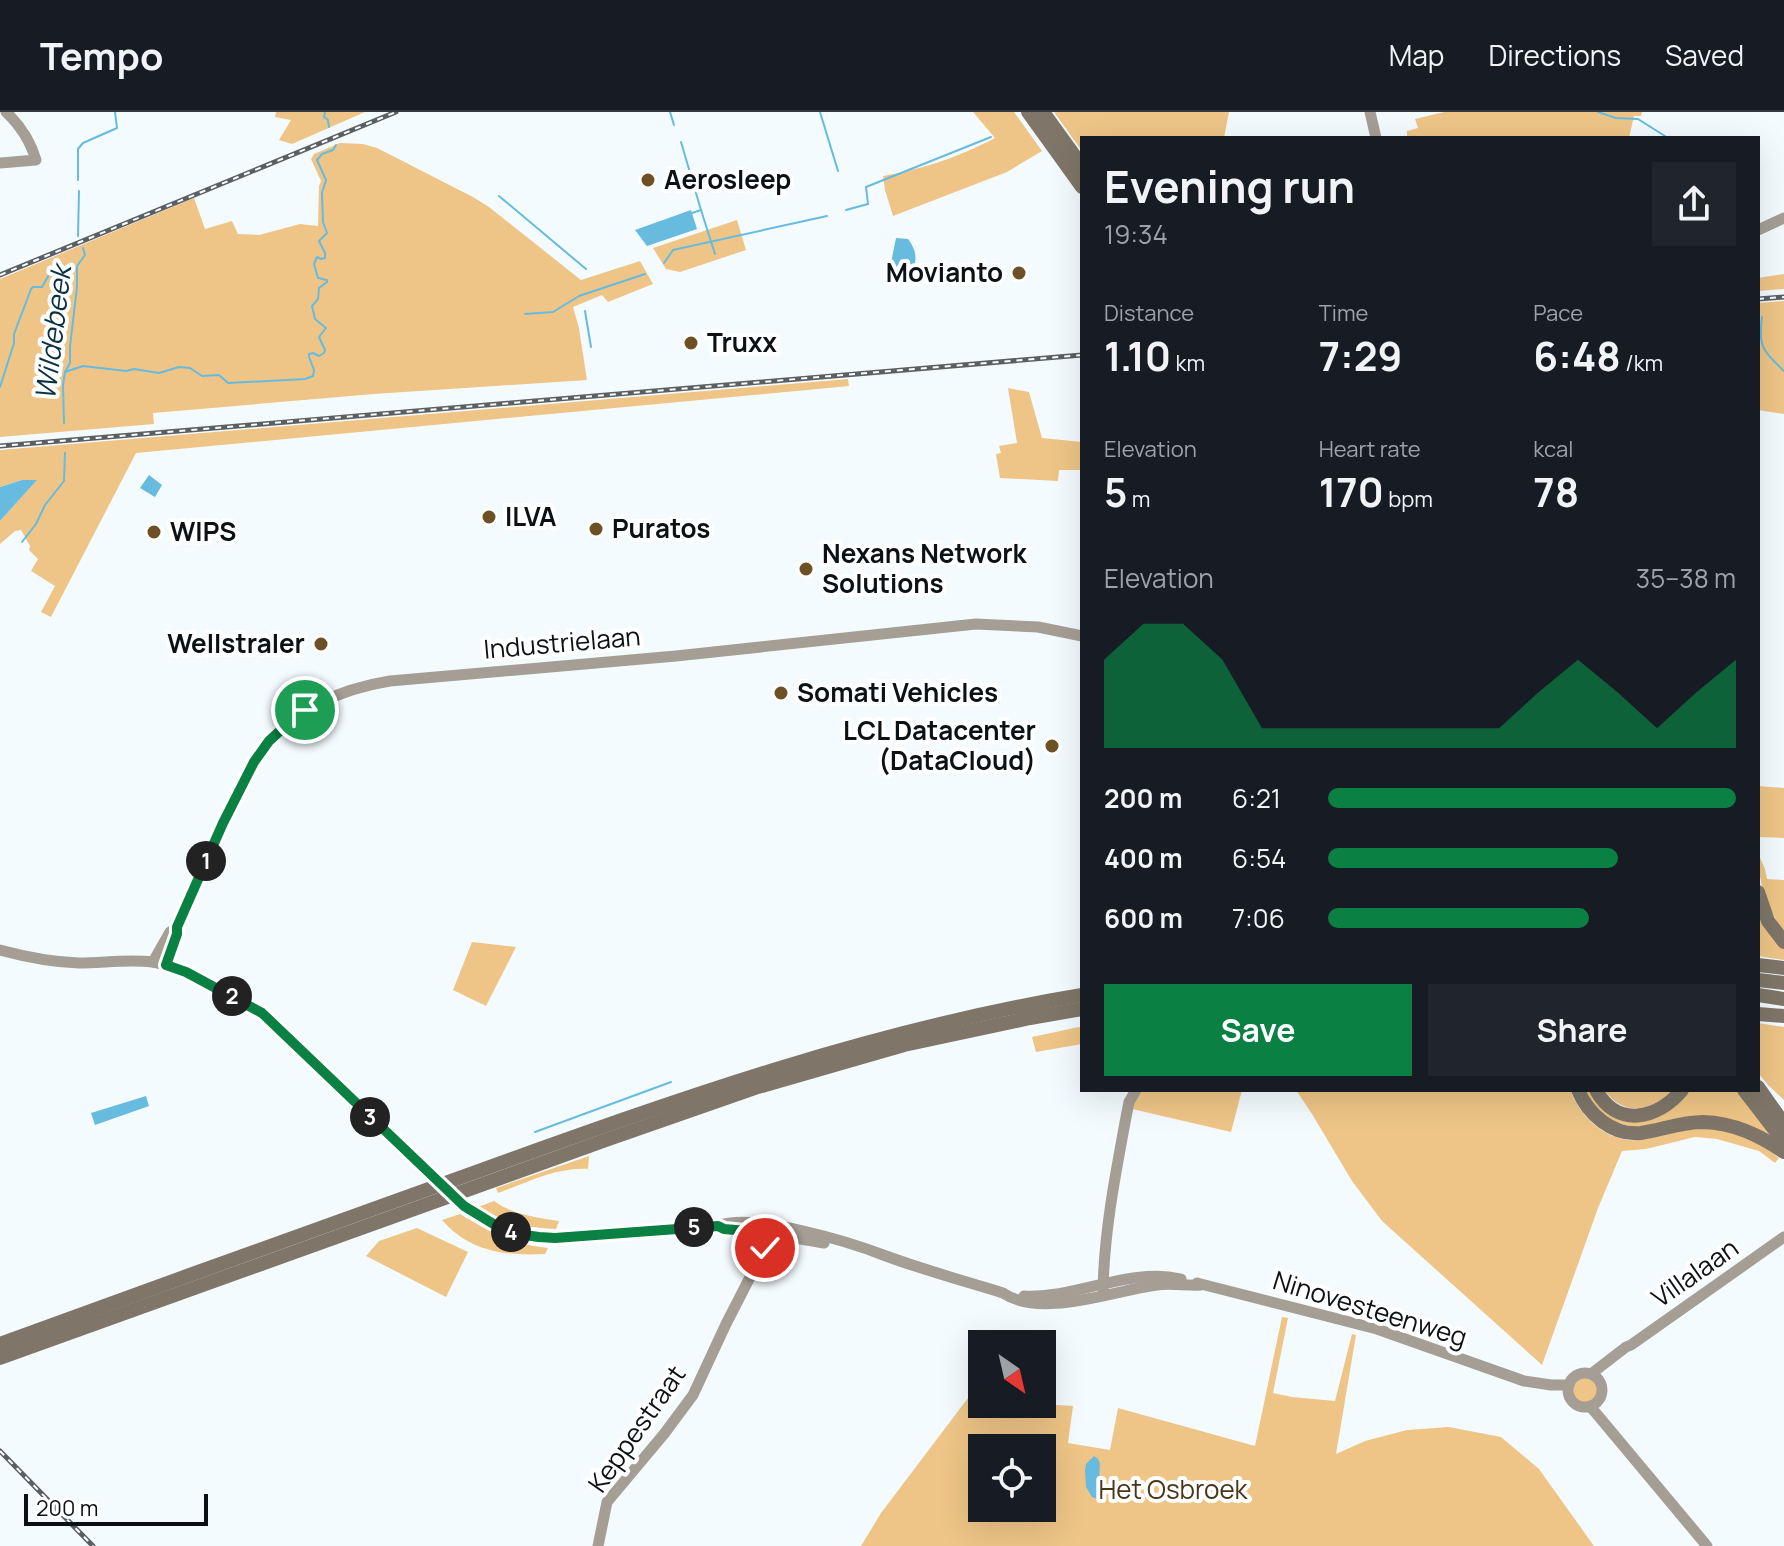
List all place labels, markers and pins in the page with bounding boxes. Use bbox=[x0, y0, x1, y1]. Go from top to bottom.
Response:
place label: Aerosleep bbox=[664, 161, 791, 197]
marker: Aerosleep bbox=[639, 171, 657, 189]
place label: Movianto bbox=[886, 254, 1003, 290]
marker: Movianto bbox=[1010, 264, 1028, 282]
place label: Truxx bbox=[707, 324, 778, 360]
marker: Truxx bbox=[682, 334, 700, 352]
place label: ILVA bbox=[505, 498, 556, 534]
marker: ILVA bbox=[480, 508, 498, 526]
place label: Puratos bbox=[612, 510, 710, 546]
place label: WIPS bbox=[170, 513, 236, 549]
marker: Puratos bbox=[587, 520, 605, 538]
marker: WIPS bbox=[145, 523, 163, 541]
place label: Nexans Network Solutions bbox=[822, 535, 1028, 601]
marker: Nexans Network Solutions bbox=[797, 560, 815, 578]
place label: Wellstraler bbox=[167, 625, 305, 661]
marker: Wellstraler bbox=[312, 635, 330, 653]
place label: Somati Vehicles bbox=[797, 674, 998, 710]
pin bbox=[271, 676, 339, 744]
marker: Somati Vehicles bbox=[772, 684, 790, 702]
place label: LCL Datacenter (DataCloud) bbox=[843, 712, 1036, 778]
marker: LCL Datacenter (DataCloud) bbox=[1043, 737, 1061, 755]
pin: 1 bbox=[186, 841, 226, 881]
pin: 2 bbox=[212, 976, 252, 1016]
pin: 3 bbox=[350, 1097, 390, 1137]
pin: 5 bbox=[674, 1207, 714, 1247]
pin: 4 bbox=[491, 1212, 531, 1252]
pin bbox=[731, 1214, 799, 1282]

